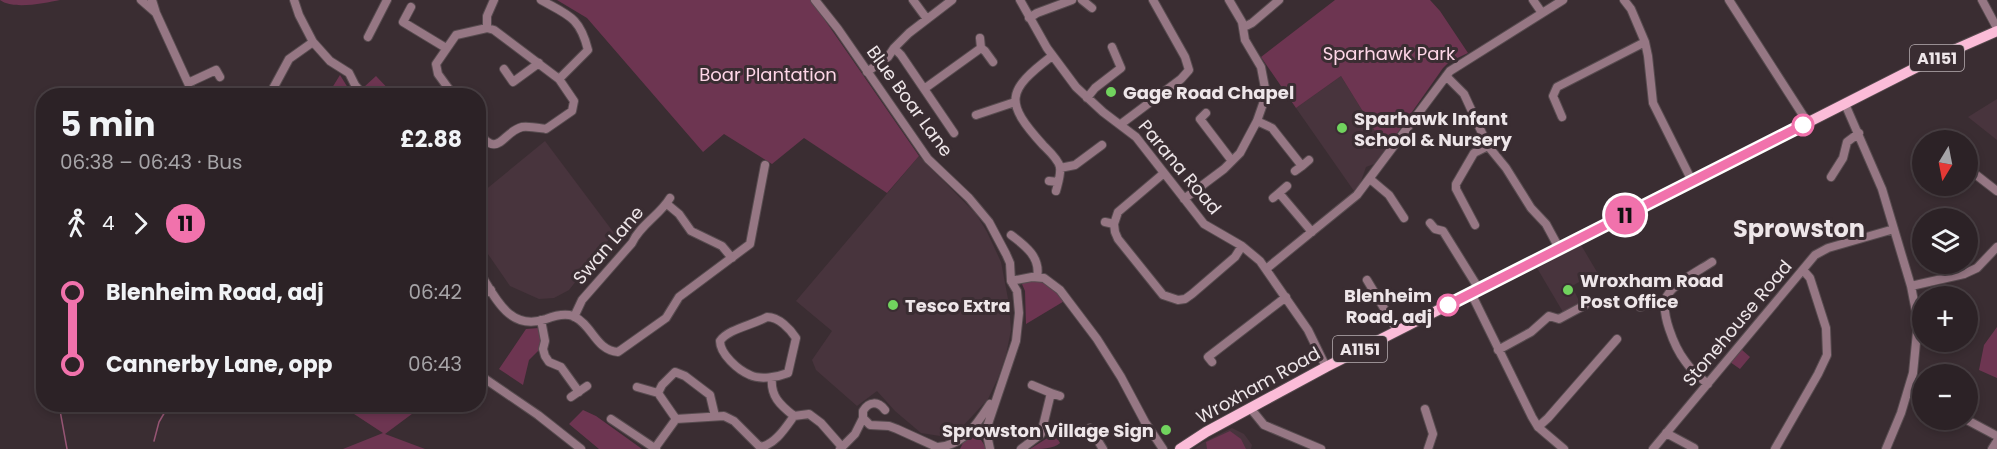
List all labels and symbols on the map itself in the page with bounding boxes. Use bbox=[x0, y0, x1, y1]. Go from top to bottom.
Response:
street label: Blue Boar Lane bbox=[861, 40, 959, 162]
park label: Sparhawk Park bbox=[1323, 41, 1456, 66]
road number: A1151 bbox=[1910, 45, 1964, 71]
park label: Boar Plantation bbox=[699, 62, 837, 87]
place label: Gage Road Chapel bbox=[1123, 80, 1294, 105]
marker: Gage Road Chapel bbox=[1104, 85, 1118, 99]
place label: Sparhawk Infant School & Nursery bbox=[1354, 106, 1513, 152]
street label: Parana Road bbox=[1133, 114, 1227, 220]
unlabelled marker bbox=[1792, 114, 1814, 136]
marker: Sparhawk Infant School & Nursery bbox=[1335, 121, 1349, 135]
north arrow bbox=[1912, 130, 1978, 196]
line badge: 11 bbox=[1598, 196, 1652, 234]
street label: Swan Lane bbox=[567, 200, 649, 290]
district label: Sprowston bbox=[1733, 212, 1865, 245]
street label: Stonehouse Road bbox=[1677, 254, 1797, 392]
place label: Wroxham Road Post Office bbox=[1580, 268, 1724, 314]
place label: Blenheim Road, adj bbox=[1344, 283, 1432, 329]
marker: Wroxham Road Post Office bbox=[1561, 283, 1575, 297]
place label: Tesco Extra bbox=[905, 293, 1011, 318]
marker: Blenheim Road, adj bbox=[1437, 294, 1459, 316]
marker: Tesco Extra bbox=[886, 298, 900, 312]
road number: A1151 bbox=[1333, 336, 1387, 362]
street label: Wroxham Road bbox=[1191, 341, 1325, 429]
place label: Sprowston Village Sign bbox=[942, 418, 1154, 443]
marker: Sprowston Village Sign bbox=[1159, 423, 1173, 437]

